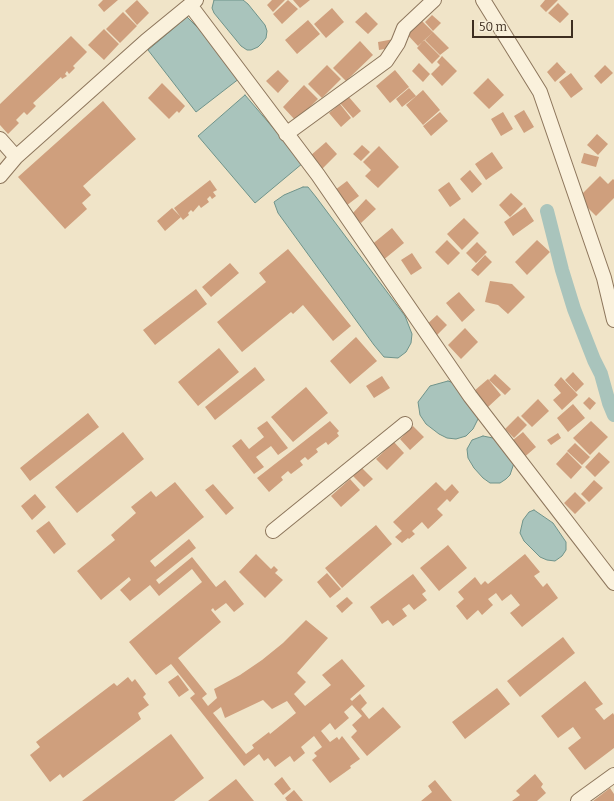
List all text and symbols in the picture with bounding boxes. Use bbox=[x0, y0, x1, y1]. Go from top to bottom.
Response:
scale bar bbox=[474, 12, 575, 38]
text: 50 m bbox=[479, 20, 507, 34]

